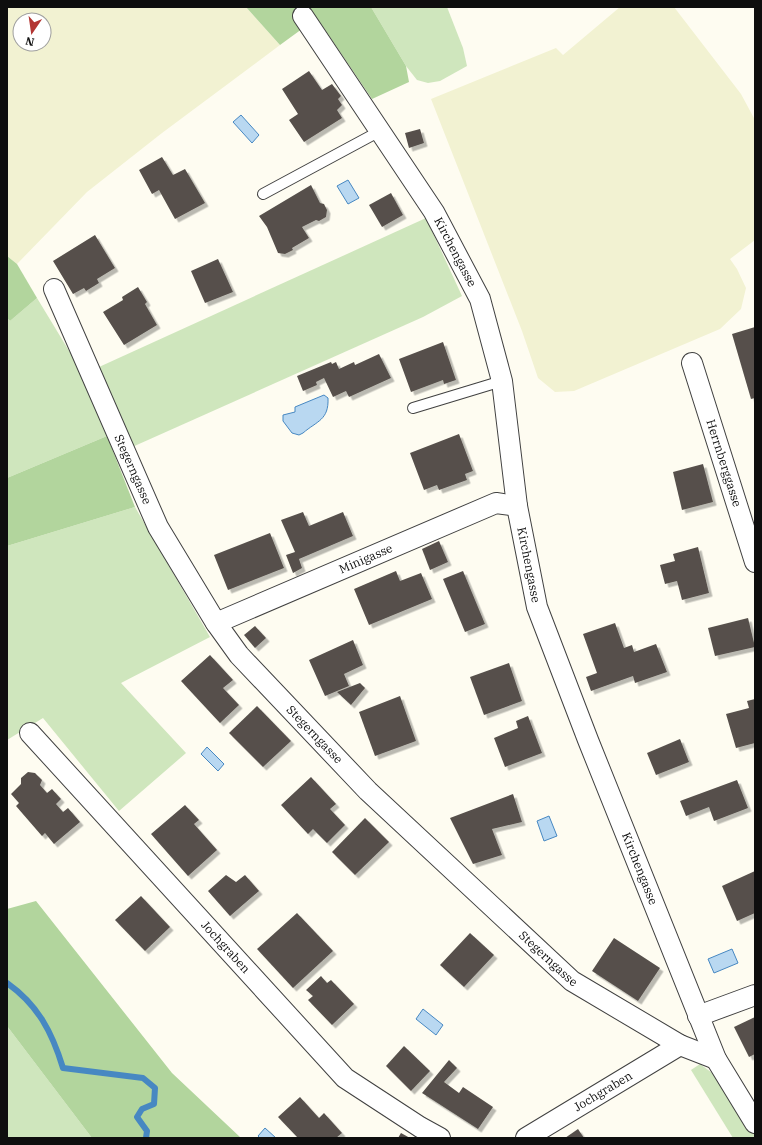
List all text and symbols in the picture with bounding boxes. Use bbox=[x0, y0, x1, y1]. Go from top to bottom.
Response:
north arrow bbox=[12, 12, 52, 52]
text: N bbox=[24, 34, 36, 50]
street label: Kirchengasse bbox=[431, 214, 480, 289]
street label: Herrnberggasse bbox=[703, 417, 745, 509]
street label: Stegerngasse bbox=[111, 432, 155, 507]
street label: Kirchengasse bbox=[514, 526, 544, 604]
street label: Minigasse bbox=[337, 540, 395, 576]
street label: Stegerngasse bbox=[284, 702, 346, 767]
street label: Kirchengasse bbox=[619, 830, 661, 907]
street label: Jochgraben bbox=[198, 918, 254, 976]
street label: Stegerngasse bbox=[516, 927, 580, 990]
street label: Jochgraben bbox=[571, 1067, 635, 1114]

